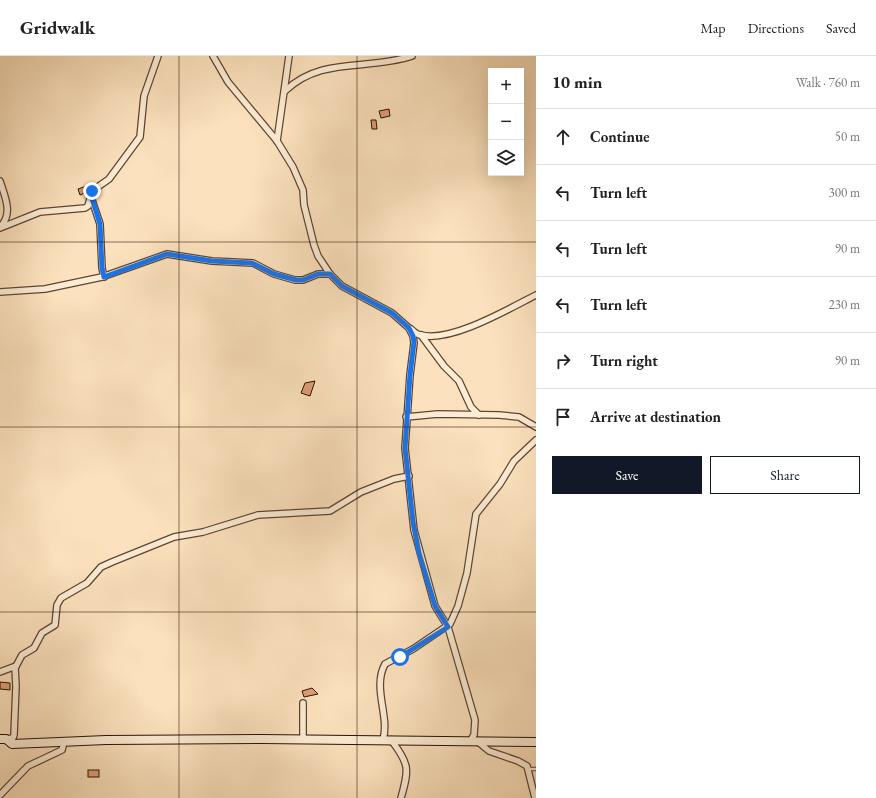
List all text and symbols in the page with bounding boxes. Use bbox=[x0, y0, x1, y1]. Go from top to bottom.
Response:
text: Gridwalk bbox=[20, 15, 95, 40]
text: Map bbox=[700, 19, 726, 37]
text: Directions bbox=[748, 19, 804, 37]
text: Saved bbox=[826, 19, 856, 37]
map controls bbox=[488, 68, 524, 176]
button: + bbox=[488, 68, 524, 104]
text: 10 min bbox=[552, 71, 602, 93]
text: Walk · 760 m bbox=[796, 74, 860, 91]
button: − bbox=[488, 104, 524, 140]
icon: ahead bbox=[552, 126, 574, 148]
text: Continue bbox=[590, 127, 650, 146]
text: 50 m bbox=[835, 128, 860, 145]
button: layers bbox=[488, 140, 524, 176]
route end bbox=[83, 182, 101, 200]
icon: left bbox=[552, 182, 574, 204]
text: Turn left bbox=[590, 183, 647, 202]
text: 300 m bbox=[829, 184, 860, 201]
icon: left bbox=[552, 238, 574, 260]
text: Turn left bbox=[590, 239, 647, 258]
text: 90 m bbox=[835, 240, 860, 257]
icon: left bbox=[552, 294, 574, 316]
text: Turn left bbox=[590, 295, 647, 314]
text: 230 m bbox=[829, 296, 860, 313]
icon: right bbox=[552, 350, 574, 372]
text: Turn right bbox=[590, 351, 658, 370]
text: 90 m bbox=[835, 352, 860, 369]
icon: arrive bbox=[552, 406, 574, 428]
text: Arrive at destination bbox=[590, 407, 721, 426]
button: Save bbox=[552, 456, 702, 494]
button: Share bbox=[710, 456, 860, 494]
route start bbox=[391, 648, 409, 666]

